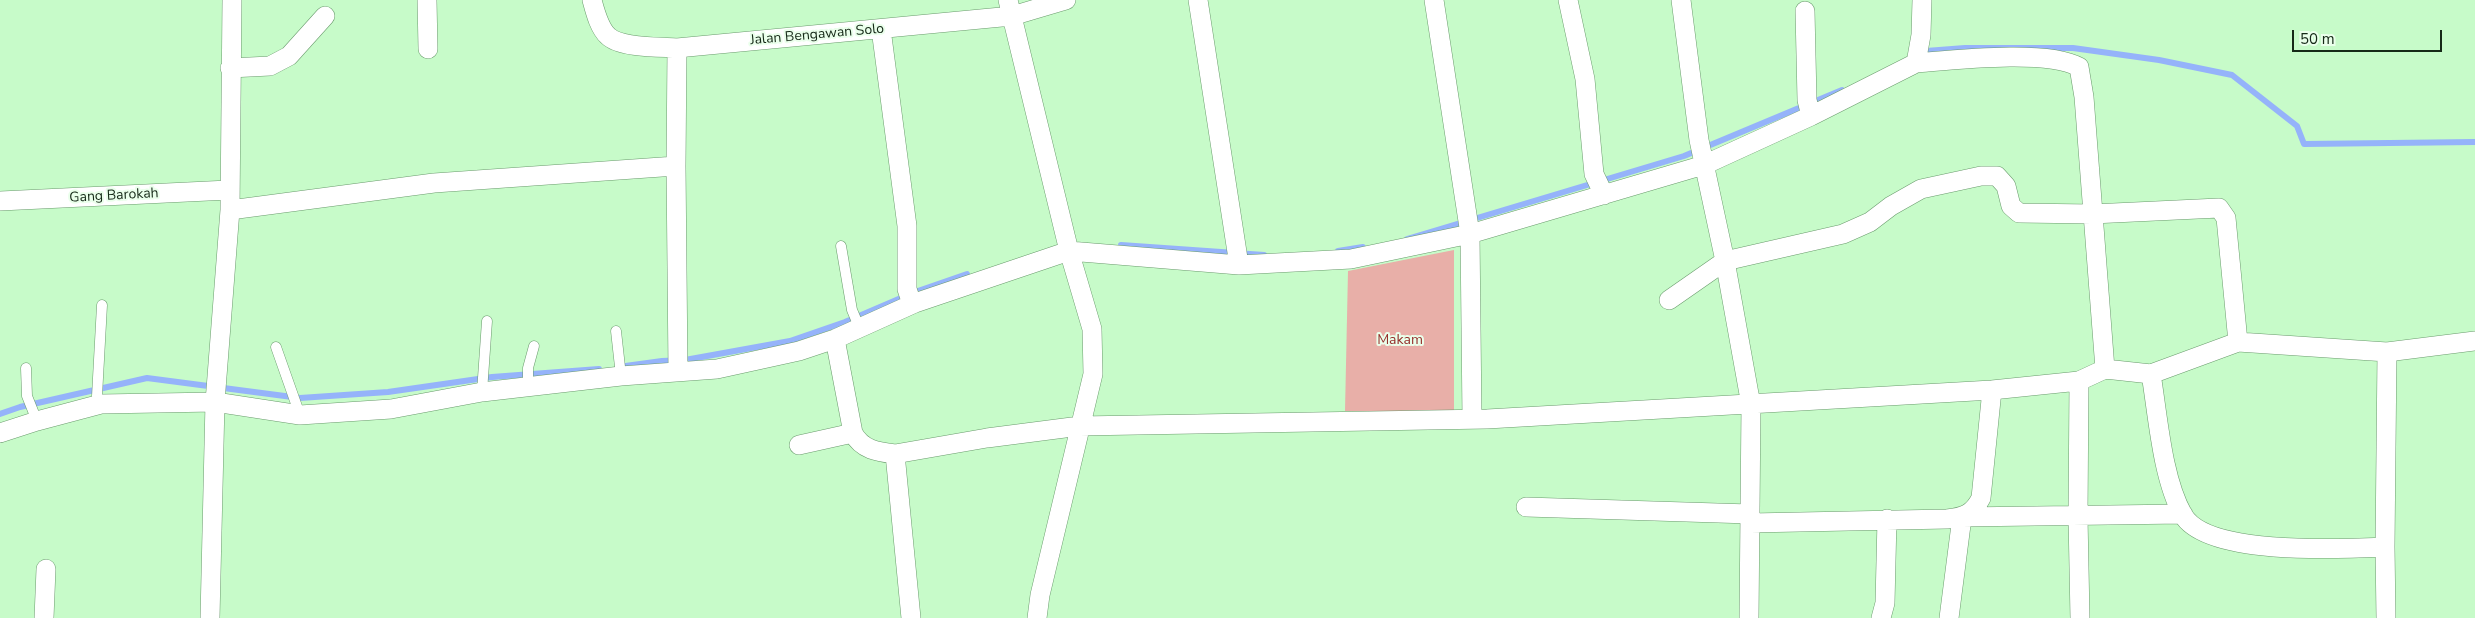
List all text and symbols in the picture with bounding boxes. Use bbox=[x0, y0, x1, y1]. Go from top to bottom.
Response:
scale bar bbox=[2295, 20, 2445, 52]
street label: Jalan Bengawan Solo bbox=[749, 21, 885, 49]
text: 50 m bbox=[2300, 29, 2335, 49]
street label: Gang Barokah bbox=[69, 185, 159, 207]
park label: Makam bbox=[1377, 333, 1423, 349]

